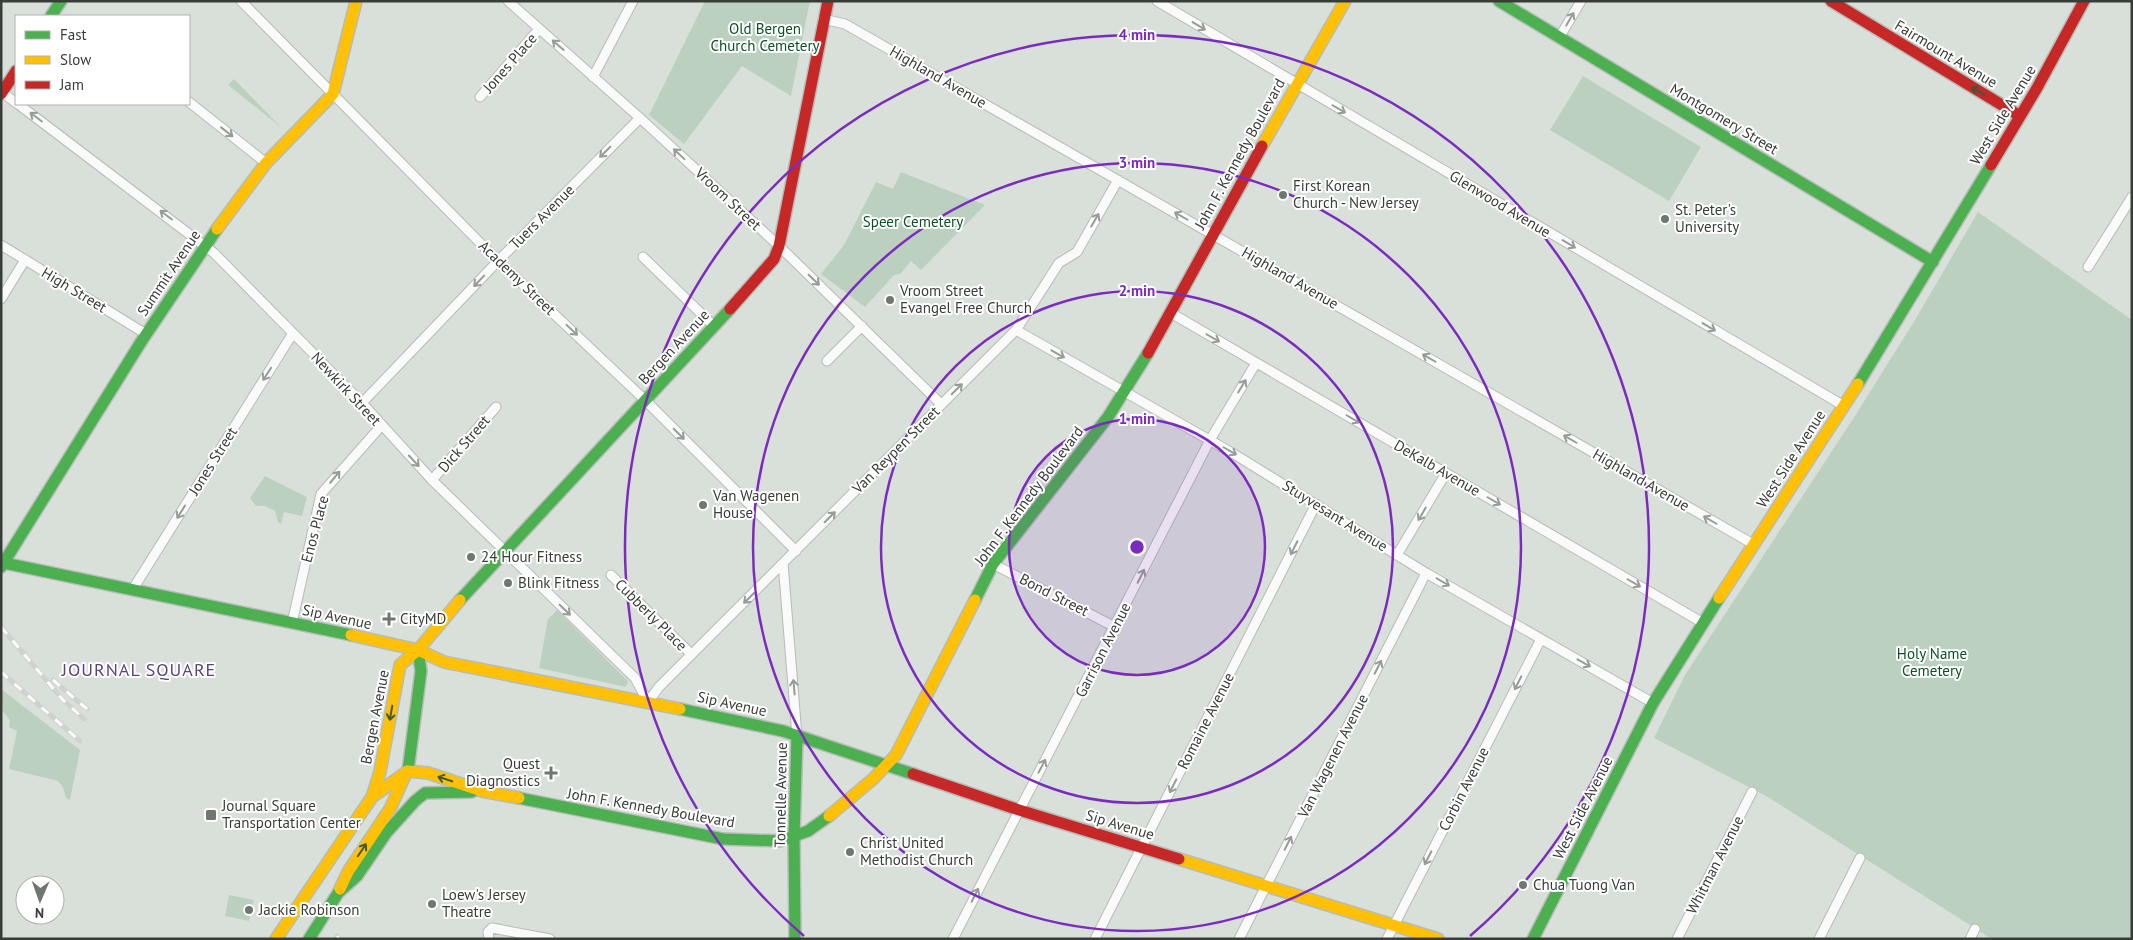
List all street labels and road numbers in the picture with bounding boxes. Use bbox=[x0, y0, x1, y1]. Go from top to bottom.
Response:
street label: Fairmount Avenue bbox=[1892, 15, 2001, 92]
street label: Jones Place bbox=[478, 29, 541, 97]
street label: Highland Avenue bbox=[886, 41, 990, 112]
street label: West Side Avenue bbox=[1965, 61, 2040, 168]
street label: John F. Kennedy Boulevard bbox=[1190, 75, 1289, 233]
street label: Montgomery Street bbox=[1667, 79, 1782, 158]
street label: Vroom Street bbox=[691, 163, 765, 234]
street label: Glenwood Avenue bbox=[1446, 166, 1554, 241]
street label: Tuers Avenue bbox=[505, 180, 578, 253]
street label: Summit Avenue bbox=[133, 226, 204, 319]
street label: Academy Street bbox=[475, 236, 560, 319]
street label: Highland Avenue bbox=[1238, 242, 1342, 313]
street label: High Street bbox=[38, 263, 110, 316]
street label: Bergen Avenue bbox=[634, 305, 713, 388]
street label: Newkirk Street bbox=[307, 348, 385, 429]
street label: Van Reypen Street bbox=[847, 402, 943, 498]
street label: West Side Avenue bbox=[1752, 406, 1829, 511]
street label: Dick Street bbox=[434, 411, 494, 476]
street label: John F. Kennedy Boulevard bbox=[969, 422, 1087, 570]
street label: Jones Street bbox=[184, 423, 241, 499]
street label: DeKalb Avenue bbox=[1391, 435, 1484, 500]
street label: Highland Avenue bbox=[1589, 444, 1693, 515]
street label: Stuyvesant Avenue bbox=[1279, 476, 1391, 556]
street label: Enos Place bbox=[296, 493, 333, 565]
street label: Bond Street bbox=[1016, 569, 1092, 620]
street label: Cubberly Place bbox=[611, 575, 691, 655]
street label: Garrison Avenue bbox=[1071, 599, 1135, 700]
street label: Sip Avenue bbox=[301, 600, 374, 633]
street label: Bergen Avenue bbox=[356, 668, 393, 766]
street label: Romaine Avenue bbox=[1173, 669, 1238, 772]
street label: Sip Avenue bbox=[696, 687, 769, 720]
street label: Van Wagenen Avenue bbox=[1293, 691, 1372, 822]
street label: Tonnelle Avenue bbox=[770, 742, 791, 848]
street label: Corbin Avenue bbox=[1434, 744, 1493, 834]
street label: West Side Avenue bbox=[1548, 753, 1617, 862]
street label: John F. Kennedy Boulevard bbox=[565, 783, 736, 832]
street label: Sip Avenue bbox=[1084, 805, 1157, 844]
street label: Whitman Avenue bbox=[1682, 812, 1748, 917]

